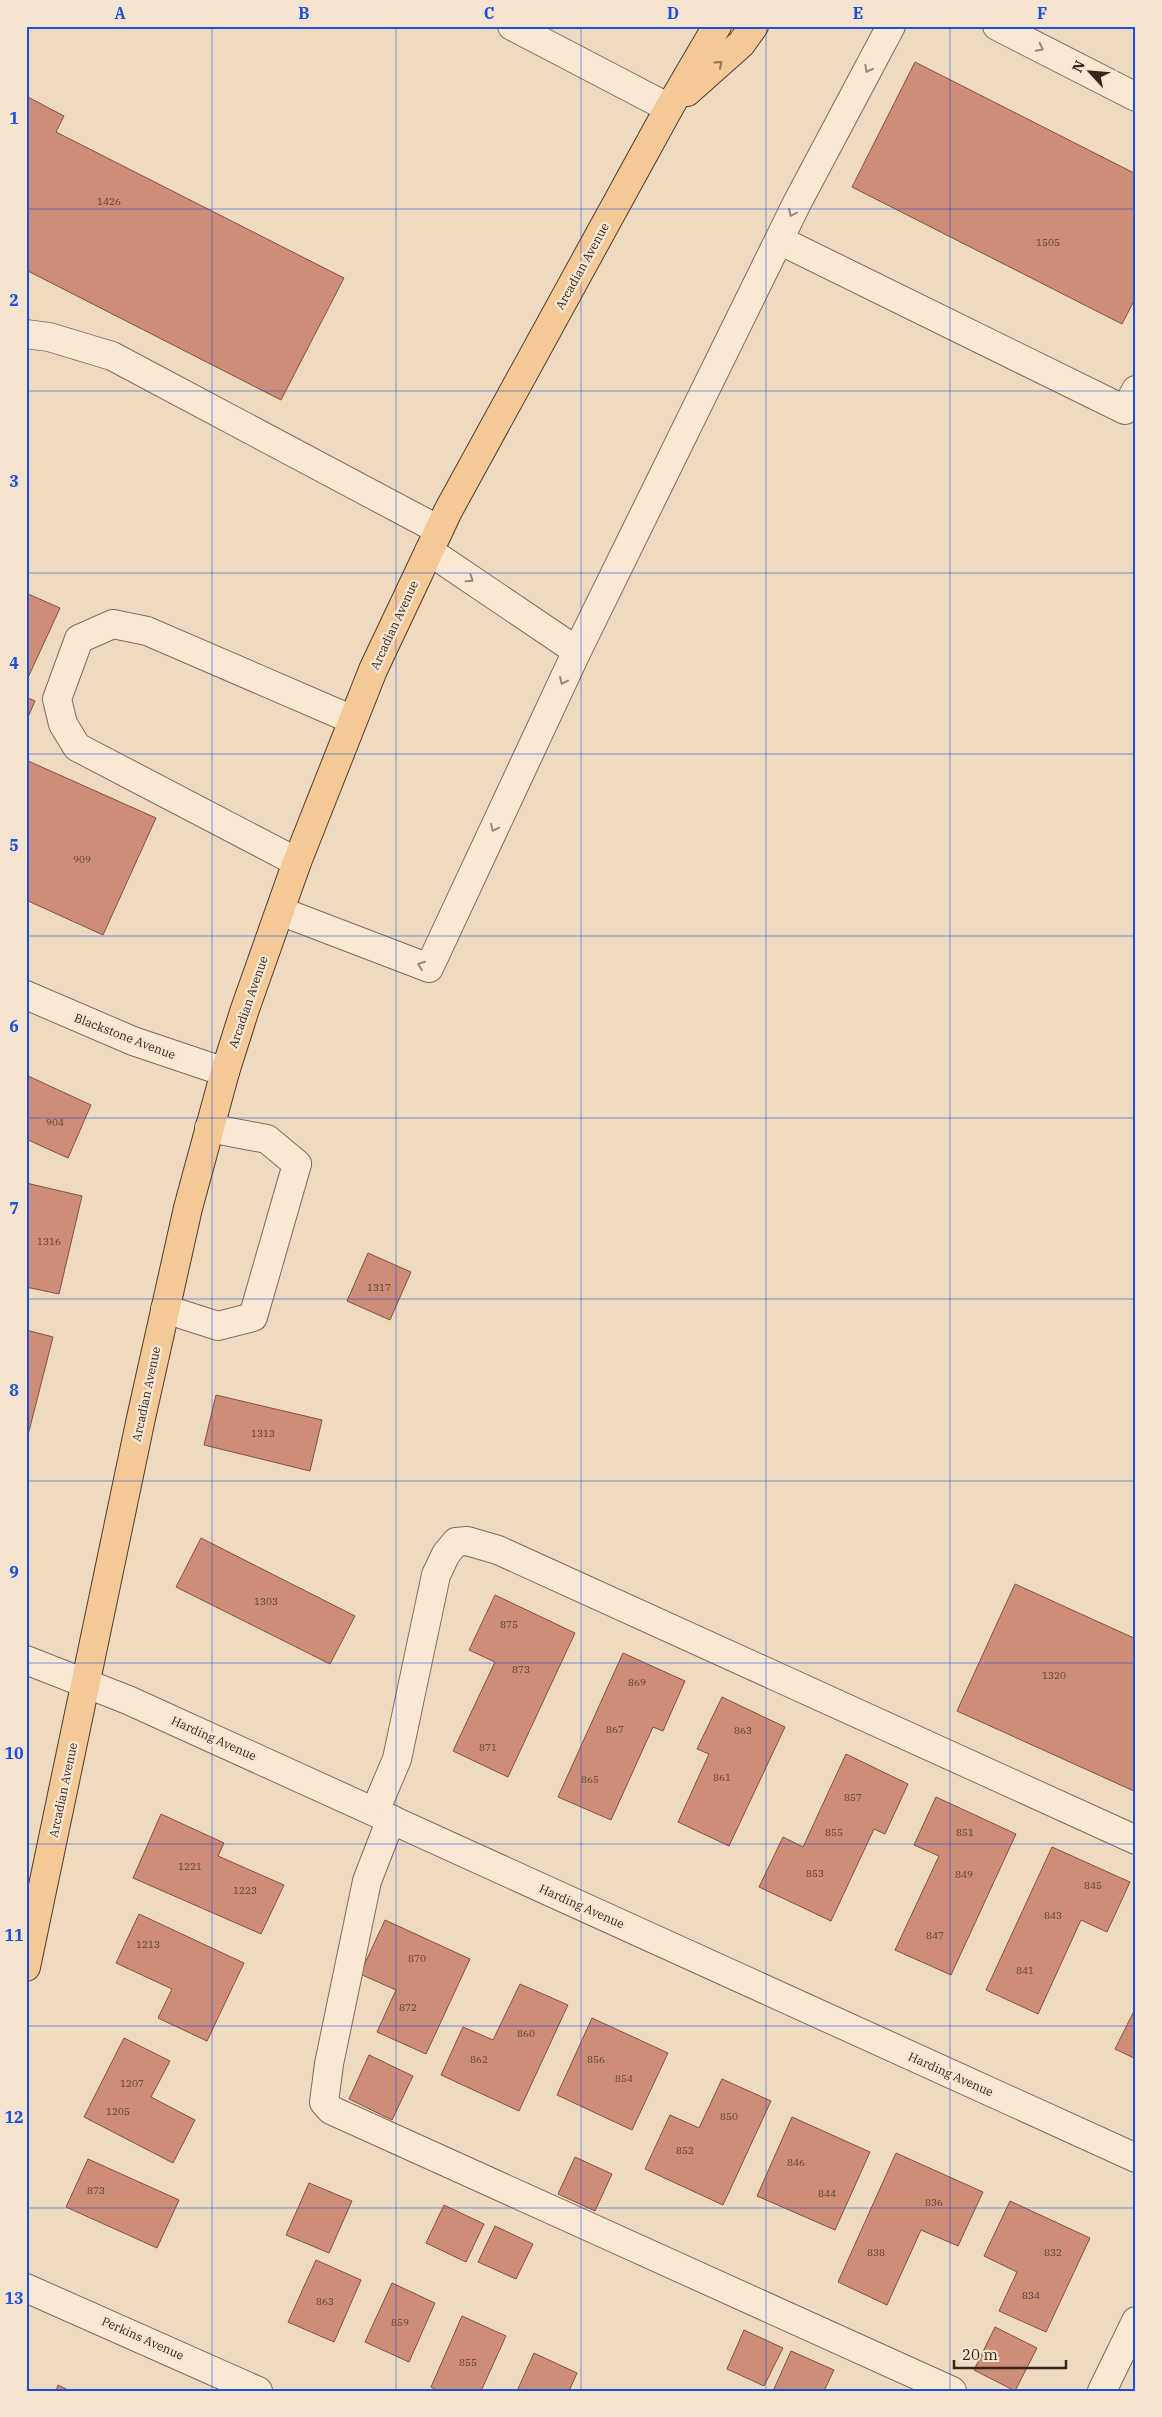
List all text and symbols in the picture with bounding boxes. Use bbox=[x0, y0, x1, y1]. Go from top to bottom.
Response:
text: A bbox=[114, 3, 126, 23]
text: B bbox=[298, 3, 310, 23]
text: C bbox=[484, 3, 494, 23]
text: D bbox=[667, 3, 679, 23]
text: E bbox=[853, 3, 863, 23]
text: F bbox=[1037, 3, 1047, 23]
one-way arrow bbox=[1035, 42, 1044, 52]
north arrow bbox=[1064, 48, 1114, 98]
text: N bbox=[1068, 57, 1089, 75]
one-way arrow bbox=[713, 61, 722, 70]
one-way arrow bbox=[864, 64, 874, 73]
text: 1 bbox=[9, 108, 19, 128]
house number: 1426 bbox=[97, 195, 121, 208]
one-way arrow bbox=[788, 208, 798, 217]
street label: Arcadian Avenue bbox=[552, 220, 612, 312]
house number: 1505 bbox=[1036, 236, 1060, 249]
text: 2 bbox=[9, 290, 19, 310]
text: 3 bbox=[9, 471, 19, 491]
one-way arrow bbox=[464, 572, 473, 582]
street label: Arcadian Avenue bbox=[367, 578, 421, 672]
text: 4 bbox=[9, 653, 19, 673]
one-way arrow bbox=[559, 676, 569, 685]
one-way arrow bbox=[490, 823, 501, 832]
text: 5 bbox=[9, 835, 19, 855]
house number: 909 bbox=[73, 853, 91, 866]
street label: Arcadian Avenue bbox=[225, 954, 271, 1050]
one-way arrow bbox=[417, 961, 426, 971]
street label: Blackstone Avenue bbox=[72, 1010, 178, 1062]
text: 6 bbox=[9, 1016, 19, 1036]
house number: 904 bbox=[46, 1116, 64, 1129]
text: 7 bbox=[9, 1198, 19, 1218]
house number: 1316 bbox=[37, 1235, 61, 1248]
house number: 1317 bbox=[367, 1281, 391, 1294]
street label: Arcadian Avenue bbox=[129, 1345, 163, 1443]
text: 8 bbox=[9, 1380, 19, 1400]
house number: 1313 bbox=[251, 1427, 275, 1440]
text: 9 bbox=[9, 1562, 19, 1582]
house number: 1303 bbox=[254, 1595, 278, 1608]
house number: 875 bbox=[500, 1618, 518, 1631]
house number: 873 bbox=[512, 1663, 530, 1676]
house number: 1320 bbox=[1042, 1669, 1066, 1682]
house number: 869 bbox=[628, 1676, 646, 1689]
street label: Harding Avenue bbox=[169, 1713, 259, 1763]
house number: 867 bbox=[606, 1723, 624, 1736]
house number: 863 bbox=[734, 1724, 752, 1737]
street label: Arcadian Avenue bbox=[46, 1741, 80, 1839]
house number: 871 bbox=[479, 1741, 497, 1754]
text: 10 bbox=[4, 1743, 24, 1763]
house number: 861 bbox=[713, 1771, 731, 1784]
house number: 865 bbox=[581, 1773, 599, 1786]
house number: 857 bbox=[844, 1791, 862, 1804]
house number: 855 bbox=[825, 1826, 843, 1839]
house number: 851 bbox=[956, 1826, 974, 1839]
house number: 1221 bbox=[178, 1860, 202, 1873]
house number: 853 bbox=[806, 1867, 824, 1880]
house number: 849 bbox=[955, 1868, 973, 1881]
house number: 845 bbox=[1084, 1879, 1102, 1892]
street label: Harding Avenue bbox=[537, 1881, 627, 1931]
house number: 1223 bbox=[233, 1884, 257, 1897]
house number: 843 bbox=[1044, 1909, 1062, 1922]
text: 11 bbox=[4, 1925, 24, 1945]
house number: 847 bbox=[926, 1929, 944, 1942]
house number: 1213 bbox=[136, 1938, 160, 1951]
house number: 870 bbox=[408, 1952, 426, 1965]
house number: 841 bbox=[1016, 1964, 1034, 1977]
house number: 872 bbox=[399, 2001, 417, 2014]
house number: 860 bbox=[517, 2027, 535, 2040]
street label: Harding Avenue bbox=[906, 2049, 996, 2099]
house number: 862 bbox=[470, 2053, 488, 2066]
house number: 856 bbox=[587, 2053, 605, 2066]
house number: 854 bbox=[615, 2072, 633, 2085]
house number: 1207 bbox=[120, 2077, 144, 2090]
house number: 1205 bbox=[106, 2105, 130, 2118]
text: 12 bbox=[4, 2107, 24, 2127]
house number: 850 bbox=[720, 2110, 738, 2123]
house number: 852 bbox=[676, 2144, 694, 2157]
house number: 846 bbox=[787, 2156, 805, 2169]
house number: 873 bbox=[87, 2184, 105, 2197]
house number: 844 bbox=[818, 2187, 836, 2200]
house number: 836 bbox=[925, 2196, 943, 2209]
house number: 838 bbox=[867, 2246, 885, 2259]
house number: 832 bbox=[1044, 2246, 1062, 2259]
text: 13 bbox=[4, 2288, 24, 2308]
house number: 834 bbox=[1022, 2289, 1040, 2302]
house number: 863 bbox=[316, 2295, 334, 2308]
street label: Perkins Avenue bbox=[100, 2313, 186, 2363]
house number: 859 bbox=[391, 2316, 409, 2329]
scale bar bbox=[954, 2337, 1067, 2369]
text: 20 m bbox=[962, 2345, 998, 2364]
house number: 855 bbox=[459, 2356, 477, 2369]

